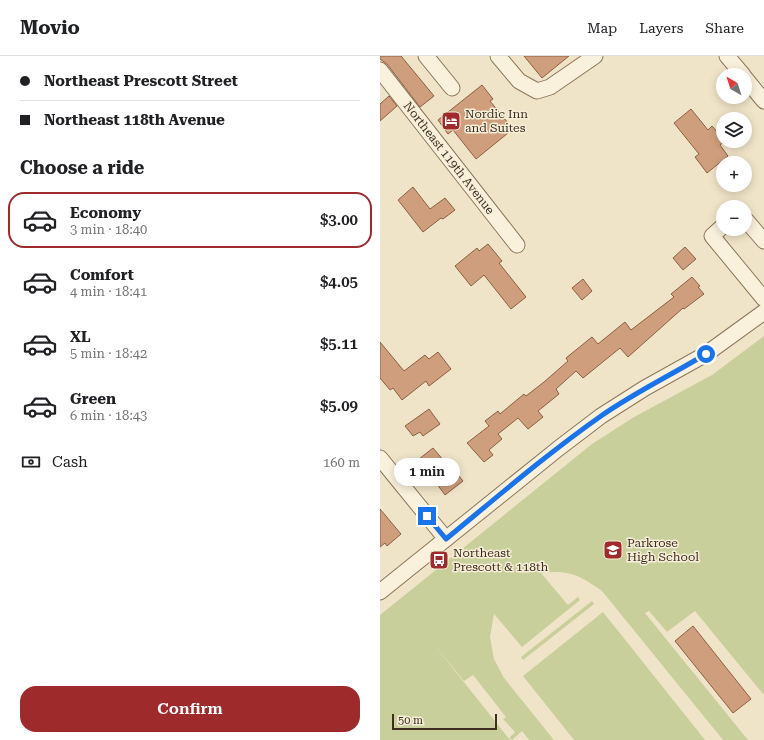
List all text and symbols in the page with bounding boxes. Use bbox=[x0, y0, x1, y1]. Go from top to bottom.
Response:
text: Movio bbox=[20, 16, 80, 39]
text: Map bbox=[587, 20, 617, 36]
text: Layers bbox=[639, 20, 683, 36]
text: Share bbox=[705, 20, 744, 36]
north arrow bbox=[716, 68, 752, 104]
map controls bbox=[716, 68, 752, 236]
text: Northeast Prescott Street bbox=[44, 72, 238, 90]
street label: Northeast 119th Avenue bbox=[401, 99, 498, 217]
place label: Nordic Inn and Suites bbox=[465, 107, 528, 135]
hotel icon: Nordic Inn and Suites bbox=[440, 110, 462, 132]
text: Northeast 118th Avenue bbox=[44, 111, 225, 129]
button: layers bbox=[716, 112, 752, 148]
button: + bbox=[716, 156, 752, 192]
text: Choose a ride bbox=[20, 157, 144, 178]
button: − bbox=[716, 200, 752, 236]
icon: car bbox=[22, 202, 58, 238]
text: Economy bbox=[70, 204, 141, 222]
text: $3.00 bbox=[320, 211, 358, 229]
text: 3 min · 18:40 bbox=[70, 222, 147, 237]
icon: car bbox=[22, 264, 58, 300]
text: Comfort bbox=[70, 266, 134, 284]
text: $4.05 bbox=[320, 273, 358, 291]
text: 4 min · 18:41 bbox=[70, 284, 147, 299]
icon: car bbox=[22, 326, 58, 362]
text: XL bbox=[70, 328, 91, 346]
text: $5.11 bbox=[320, 335, 358, 353]
route start bbox=[697, 345, 715, 363]
text: 5 min · 18:42 bbox=[70, 346, 147, 361]
icon: car bbox=[22, 388, 58, 424]
text: Green bbox=[70, 390, 116, 408]
text: $5.09 bbox=[320, 397, 358, 415]
text: 6 min · 18:43 bbox=[70, 408, 147, 423]
icon: cash bbox=[20, 451, 42, 473]
text: Cash bbox=[52, 453, 88, 471]
text: 160 m bbox=[323, 455, 360, 470]
callout: 1 min bbox=[394, 458, 460, 486]
text: 1 min bbox=[409, 464, 445, 479]
route end bbox=[418, 507, 436, 525]
place label: Parkrose High School bbox=[627, 536, 699, 564]
school or university icon: Parkrose High School bbox=[602, 539, 624, 561]
place label: Northeast Prescott & 118th bbox=[453, 546, 549, 574]
bus stop icon: Northeast Prescott & 118th bbox=[428, 549, 450, 571]
button: Confirm bbox=[20, 686, 360, 732]
scale bar bbox=[392, 712, 497, 731]
text: 50 m bbox=[398, 714, 423, 727]

